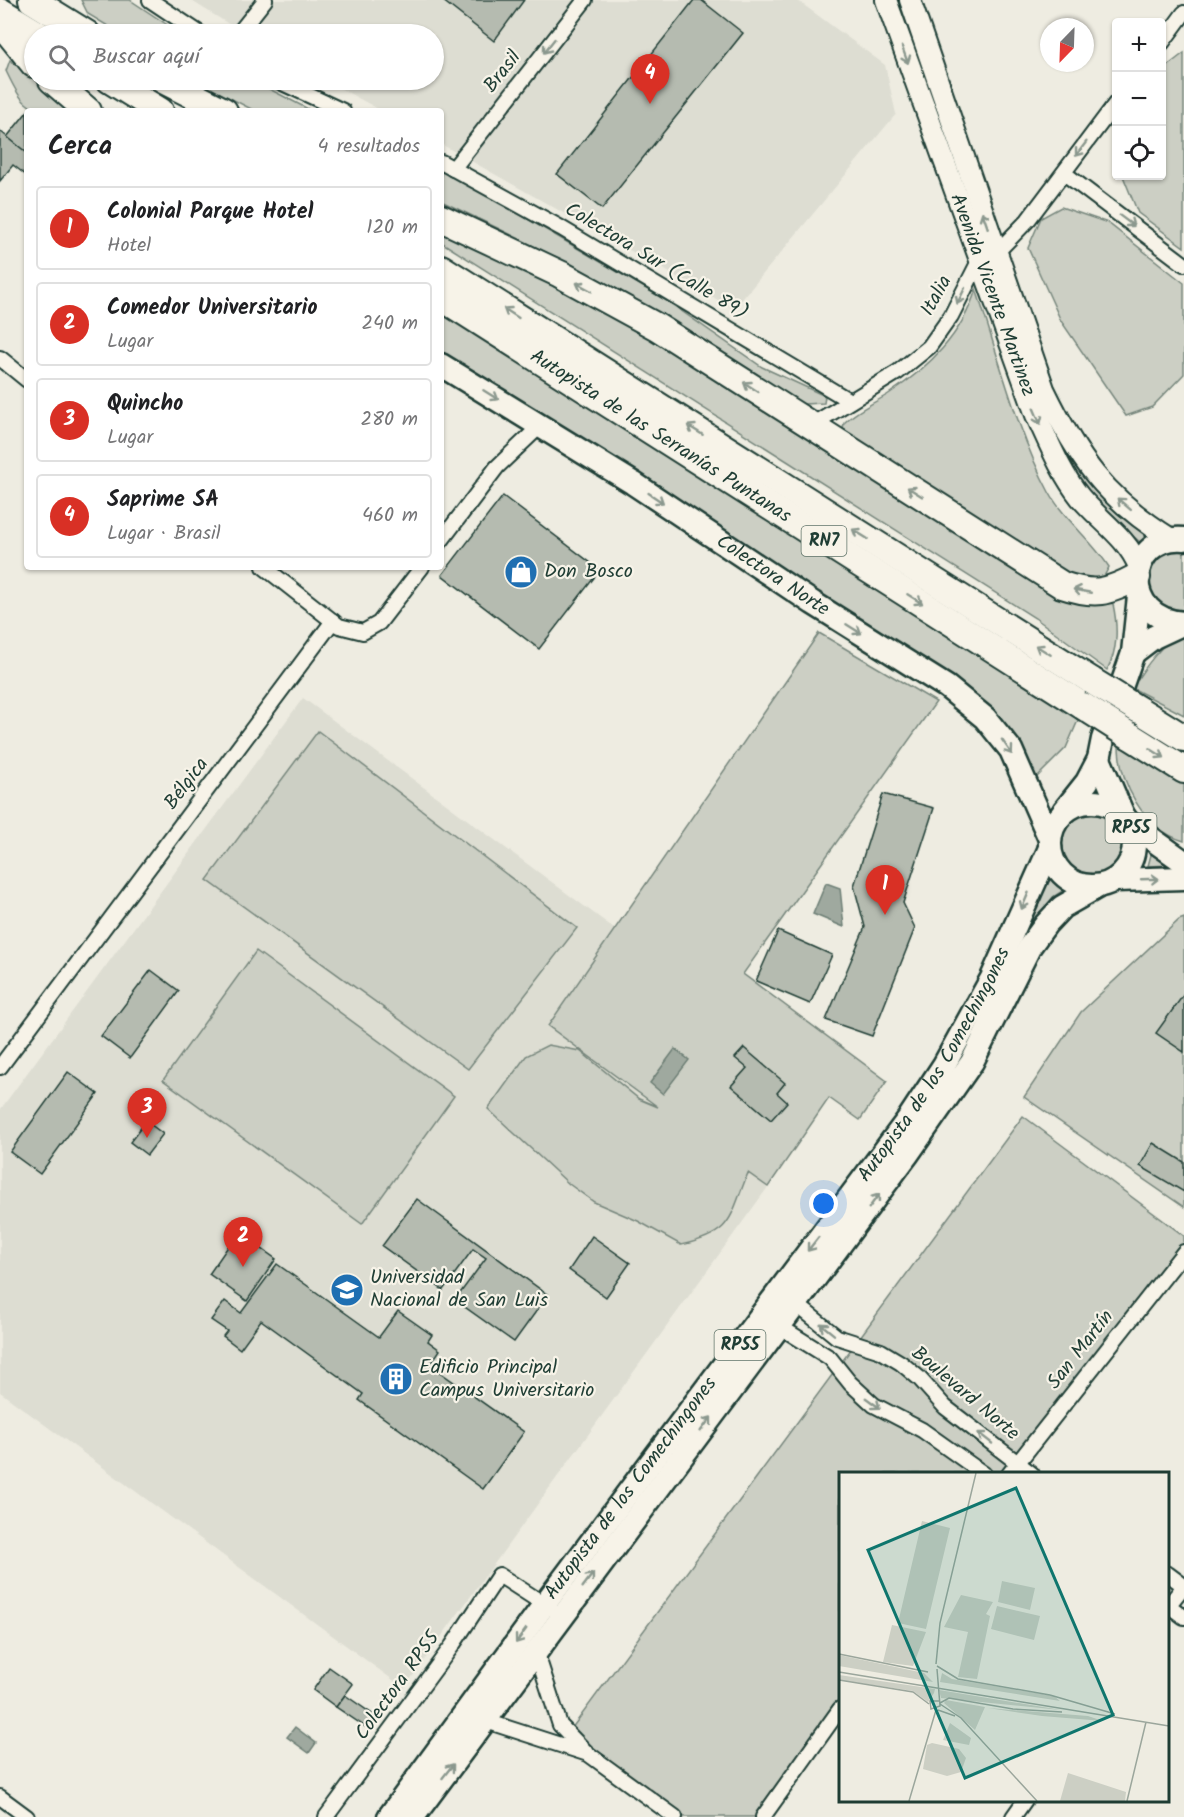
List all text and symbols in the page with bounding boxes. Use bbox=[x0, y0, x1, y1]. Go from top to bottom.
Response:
north arrow bbox=[1040, 18, 1094, 72]
map controls bbox=[1112, 18, 1166, 180]
button: + bbox=[1112, 18, 1166, 72]
search box bbox=[24, 24, 444, 90]
one-way arrow bbox=[542, 38, 555, 54]
text: Buscar aquí bbox=[93, 40, 200, 75]
icon: search bbox=[45, 41, 78, 74]
street label: Brasil bbox=[476, 44, 530, 100]
one-way arrow bbox=[901, 45, 912, 64]
pin: 4 bbox=[630, 54, 670, 104]
button: − bbox=[1112, 72, 1166, 126]
text: Cerca bbox=[48, 126, 112, 168]
button: locate bbox=[1112, 126, 1166, 180]
text: 4 resultados bbox=[318, 131, 420, 163]
one-way arrow bbox=[1075, 141, 1088, 157]
street label: Avenida Vicente Martinez bbox=[940, 189, 1044, 401]
street label: Colectora Sur (Calle 89) bbox=[558, 194, 754, 330]
text: Colonial Parque Hotel bbox=[107, 195, 313, 230]
one-way arrow bbox=[978, 211, 989, 230]
text: 1 bbox=[66, 212, 73, 244]
text: 120 m bbox=[366, 212, 418, 244]
one-way arrow bbox=[1119, 214, 1135, 227]
text: Hotel bbox=[107, 230, 151, 262]
street label: Italia bbox=[913, 270, 961, 322]
one-way arrow bbox=[576, 281, 593, 293]
one-way arrow bbox=[954, 287, 966, 305]
text: Comedor Universitario bbox=[107, 291, 318, 326]
one-way arrow bbox=[503, 307, 520, 319]
text: 2 bbox=[64, 308, 75, 340]
text: 240 m bbox=[361, 308, 418, 340]
text: Lugar bbox=[107, 326, 153, 358]
street label: Autopista de las Serranías Puntanas bbox=[523, 341, 798, 532]
one-way arrow bbox=[743, 381, 760, 393]
text: Quincho bbox=[107, 387, 183, 422]
one-way arrow bbox=[482, 390, 499, 402]
text: 3 bbox=[64, 404, 75, 436]
text: 280 m bbox=[360, 404, 418, 436]
one-way arrow bbox=[1032, 406, 1043, 425]
text: Lugar bbox=[107, 422, 153, 454]
one-way arrow bbox=[687, 424, 704, 436]
text: Saprime SA bbox=[107, 483, 219, 518]
one-way arrow bbox=[907, 486, 924, 498]
one-way arrow bbox=[648, 492, 665, 505]
one-way arrow bbox=[1117, 497, 1132, 511]
text: 4 bbox=[64, 500, 75, 532]
text: 460 m bbox=[362, 500, 418, 532]
text: Lugar · Brasil bbox=[107, 518, 221, 550]
street label: Colectora Norte bbox=[709, 526, 836, 625]
road number: RN7 bbox=[802, 526, 846, 556]
one-way arrow bbox=[852, 528, 869, 540]
shop icon: Don Bosco bbox=[503, 554, 539, 590]
place label: Don Bosco bbox=[544, 556, 633, 588]
one-way arrow bbox=[1073, 585, 1093, 596]
one-way arrow bbox=[906, 594, 923, 606]
one-way arrow bbox=[846, 622, 863, 635]
one-way arrow bbox=[1035, 643, 1052, 655]
one-way arrow bbox=[1001, 738, 1013, 754]
one-way arrow bbox=[1148, 747, 1165, 759]
street label: Bélgica bbox=[156, 751, 218, 817]
road number: RP55 bbox=[1106, 813, 1156, 843]
pin: 1 bbox=[866, 866, 904, 915]
one-way arrow bbox=[1139, 873, 1159, 885]
one-way arrow bbox=[1019, 892, 1030, 910]
street label: Autopista de los Comechingones bbox=[850, 942, 1020, 1189]
pin: 3 bbox=[128, 1088, 166, 1138]
your location bbox=[809, 1189, 838, 1218]
one-way arrow bbox=[868, 1194, 880, 1210]
pin: 2 bbox=[224, 1218, 262, 1267]
one-way arrow bbox=[807, 1236, 820, 1252]
place label: Universidad Nacional de San Luis bbox=[370, 1262, 549, 1317]
school or university icon: Universidad Nacional de San Luis bbox=[329, 1272, 365, 1308]
street label: San Martín bbox=[1040, 1303, 1122, 1397]
one-way arrow bbox=[820, 1322, 835, 1336]
road number: RP55 bbox=[714, 1330, 766, 1360]
street label: Boulevard Norte bbox=[903, 1339, 1027, 1449]
place label: Edificio Principal Campus Universitario bbox=[419, 1352, 594, 1407]
building icon: Edificio Principal Campus Universitario bbox=[378, 1361, 414, 1397]
street label: Autopista de los Comechingones bbox=[537, 1370, 726, 1607]
one-way arrow bbox=[865, 1396, 881, 1409]
one-way arrow bbox=[699, 1416, 712, 1432]
one-way arrow bbox=[977, 1432, 993, 1445]
inset map bbox=[839, 1472, 1169, 1802]
one-way arrow bbox=[582, 1572, 595, 1588]
street label: Colectora RP55 bbox=[347, 1624, 450, 1747]
one-way arrow bbox=[515, 1628, 527, 1644]
one-way arrow bbox=[442, 1763, 455, 1779]

